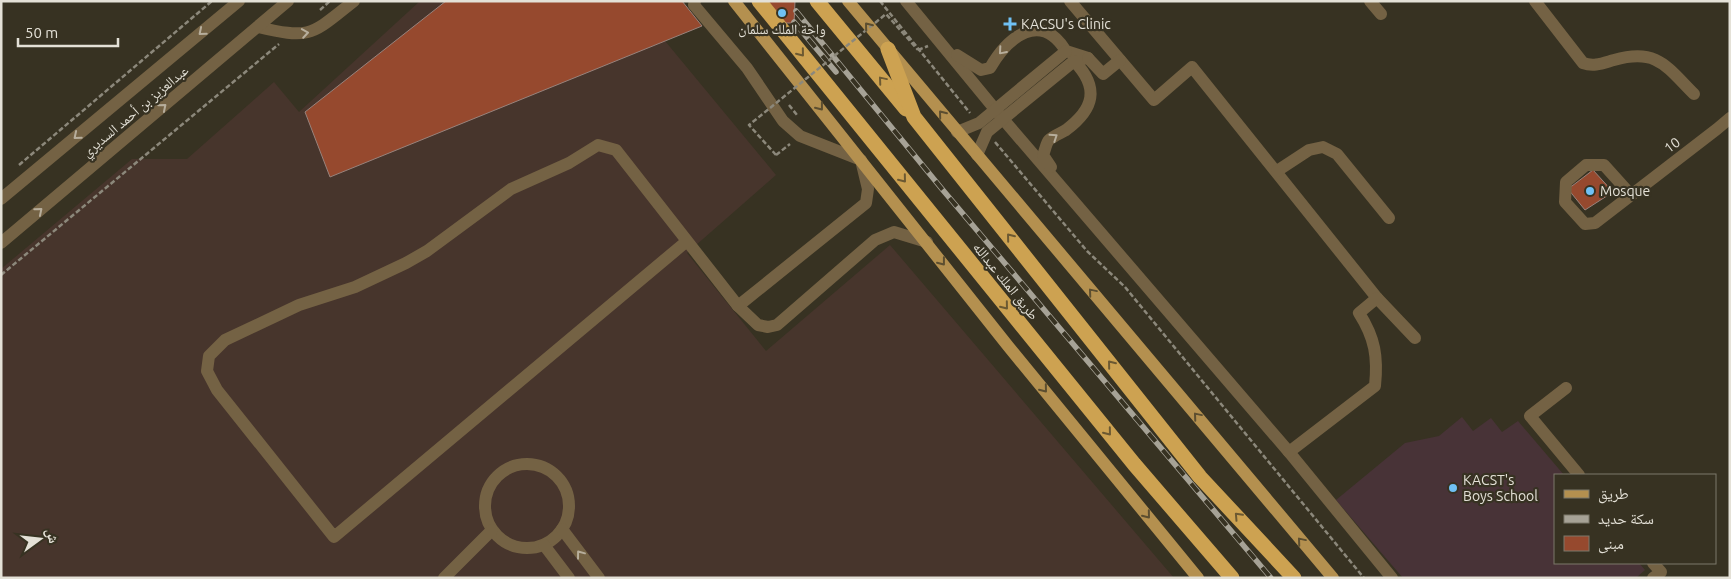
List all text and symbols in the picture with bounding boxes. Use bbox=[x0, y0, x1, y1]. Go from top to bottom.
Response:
marker: واحة الملك سلمان bbox=[776, 7, 788, 19]
scale bar bbox=[18, 15, 118, 47]
place label: KACSU's Clinic bbox=[1021, 16, 1111, 32]
marker: KACSU's Clinic bbox=[1003, 17, 1017, 31]
place label: واحة الملك سلمان bbox=[738, 21, 826, 38]
one-way arrow bbox=[864, 22, 873, 31]
text: 50 m bbox=[25, 24, 58, 41]
one-way arrow bbox=[198, 27, 207, 36]
one-way arrow bbox=[301, 28, 310, 38]
one-way arrow bbox=[999, 45, 1008, 54]
one-way arrow bbox=[795, 47, 803, 56]
street label: عبدالعزيز بن أحمد السديري bbox=[79, 62, 194, 163]
one-way arrow bbox=[880, 77, 888, 86]
one-way arrow bbox=[814, 102, 823, 111]
one-way arrow bbox=[157, 104, 166, 112]
one-way arrow bbox=[940, 111, 948, 120]
one-way arrow bbox=[73, 131, 82, 140]
one-way arrow bbox=[1049, 134, 1058, 144]
street label: 10 bbox=[1661, 134, 1683, 156]
one-way arrow bbox=[897, 174, 906, 183]
place label: Mosque bbox=[1600, 183, 1650, 199]
marker: Mosque bbox=[1584, 185, 1596, 197]
one-way arrow bbox=[33, 208, 42, 217]
one-way arrow bbox=[1006, 234, 1015, 243]
street label: طريق الملك عبدالله bbox=[968, 239, 1042, 324]
one-way arrow bbox=[937, 256, 945, 265]
one-way arrow bbox=[1089, 289, 1097, 298]
one-way arrow bbox=[1000, 300, 1009, 309]
one-way arrow bbox=[1107, 361, 1116, 370]
one-way arrow bbox=[1038, 384, 1047, 393]
one-way arrow bbox=[1193, 413, 1202, 422]
one-way arrow bbox=[1102, 426, 1111, 435]
place label: KACST's Boys School bbox=[1463, 472, 1538, 504]
legend bbox=[1554, 474, 1716, 564]
marker: KACST's Boys School bbox=[1447, 482, 1459, 494]
text: طريق bbox=[1598, 485, 1629, 504]
one-way arrow bbox=[1141, 509, 1149, 518]
text: سكة حديد bbox=[1598, 510, 1654, 527]
one-way arrow bbox=[1235, 512, 1244, 521]
north arrow bbox=[15, 514, 65, 564]
text: ش bbox=[42, 526, 62, 545]
text: مبنى bbox=[1598, 535, 1624, 554]
one-way arrow bbox=[1298, 537, 1307, 546]
one-way arrow bbox=[578, 551, 586, 560]

